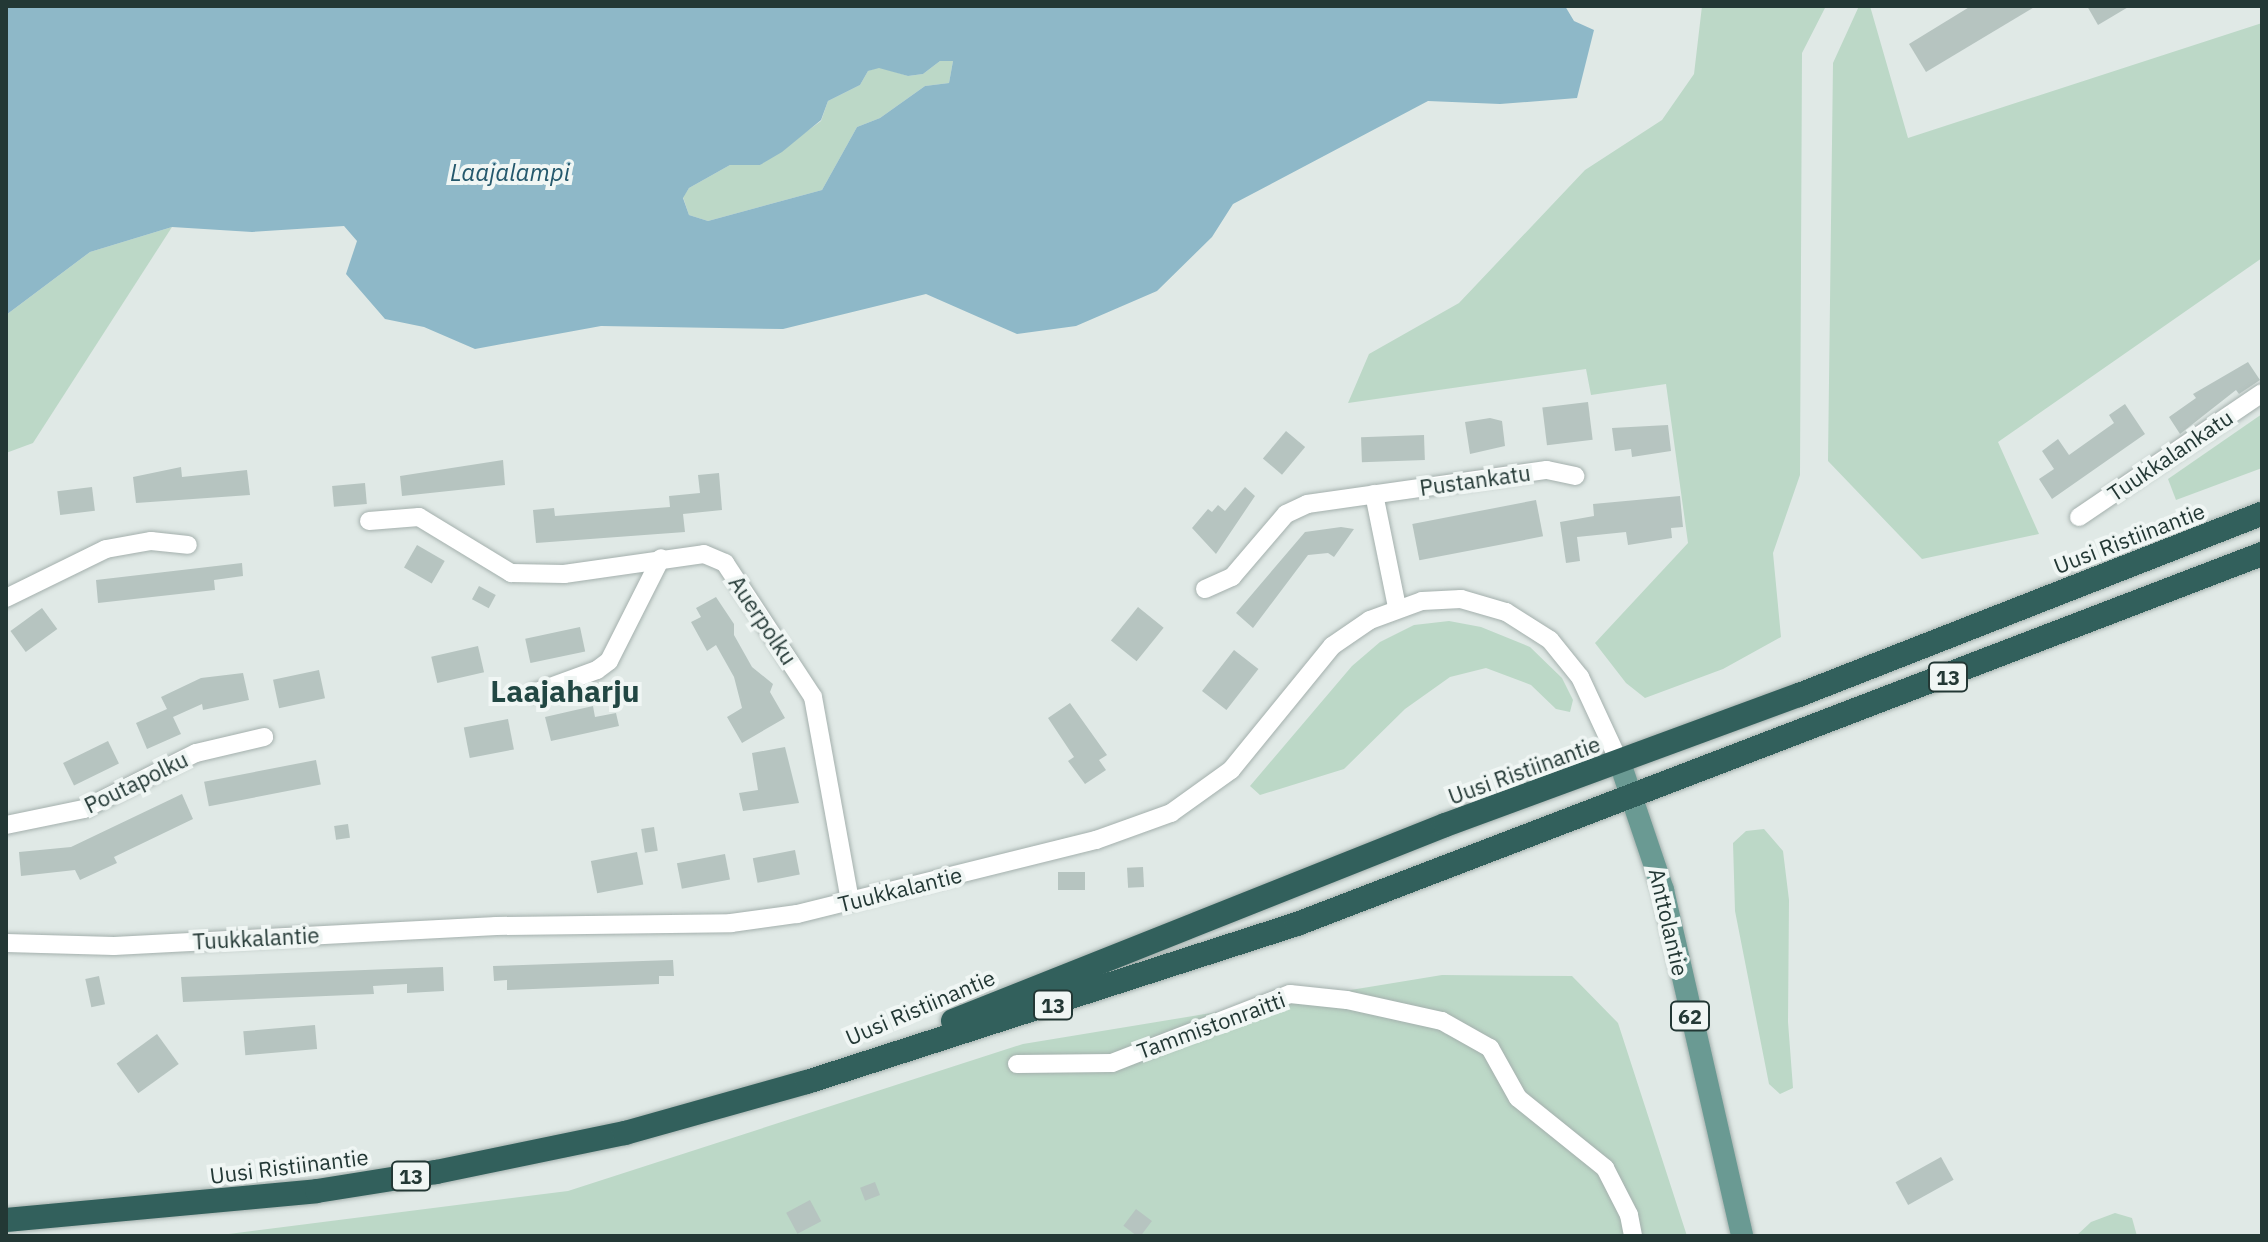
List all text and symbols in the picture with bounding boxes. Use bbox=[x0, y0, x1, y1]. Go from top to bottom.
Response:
water label: Laajalampi bbox=[450, 159, 570, 187]
street label: Tuukkalankatu bbox=[2103, 404, 2237, 506]
street label: Pustankatu bbox=[1418, 459, 1532, 501]
street label: Uusi Ristiinantie bbox=[2050, 497, 2208, 579]
street label: Auerpolku bbox=[724, 570, 802, 670]
road number: 13 bbox=[1928, 661, 1968, 693]
district label: Laajaharju bbox=[490, 673, 640, 709]
street label: Uusi Ristiinantie bbox=[1444, 730, 1604, 810]
street label: Poutapolku bbox=[80, 746, 192, 818]
street label: Tuukkalantie bbox=[835, 861, 965, 917]
street label: Anttolantie bbox=[1644, 866, 1694, 978]
street label: Tuukkalantie bbox=[192, 921, 320, 955]
street label: Uusi Ristiinantie bbox=[841, 964, 999, 1050]
street label: Tammistonraitti bbox=[1133, 986, 1289, 1064]
road number: 13 bbox=[1033, 989, 1073, 1021]
road number: 62 bbox=[1670, 1000, 1710, 1032]
street label: Uusi Ristiinantie bbox=[208, 1143, 370, 1189]
road number: 13 bbox=[391, 1160, 431, 1192]

